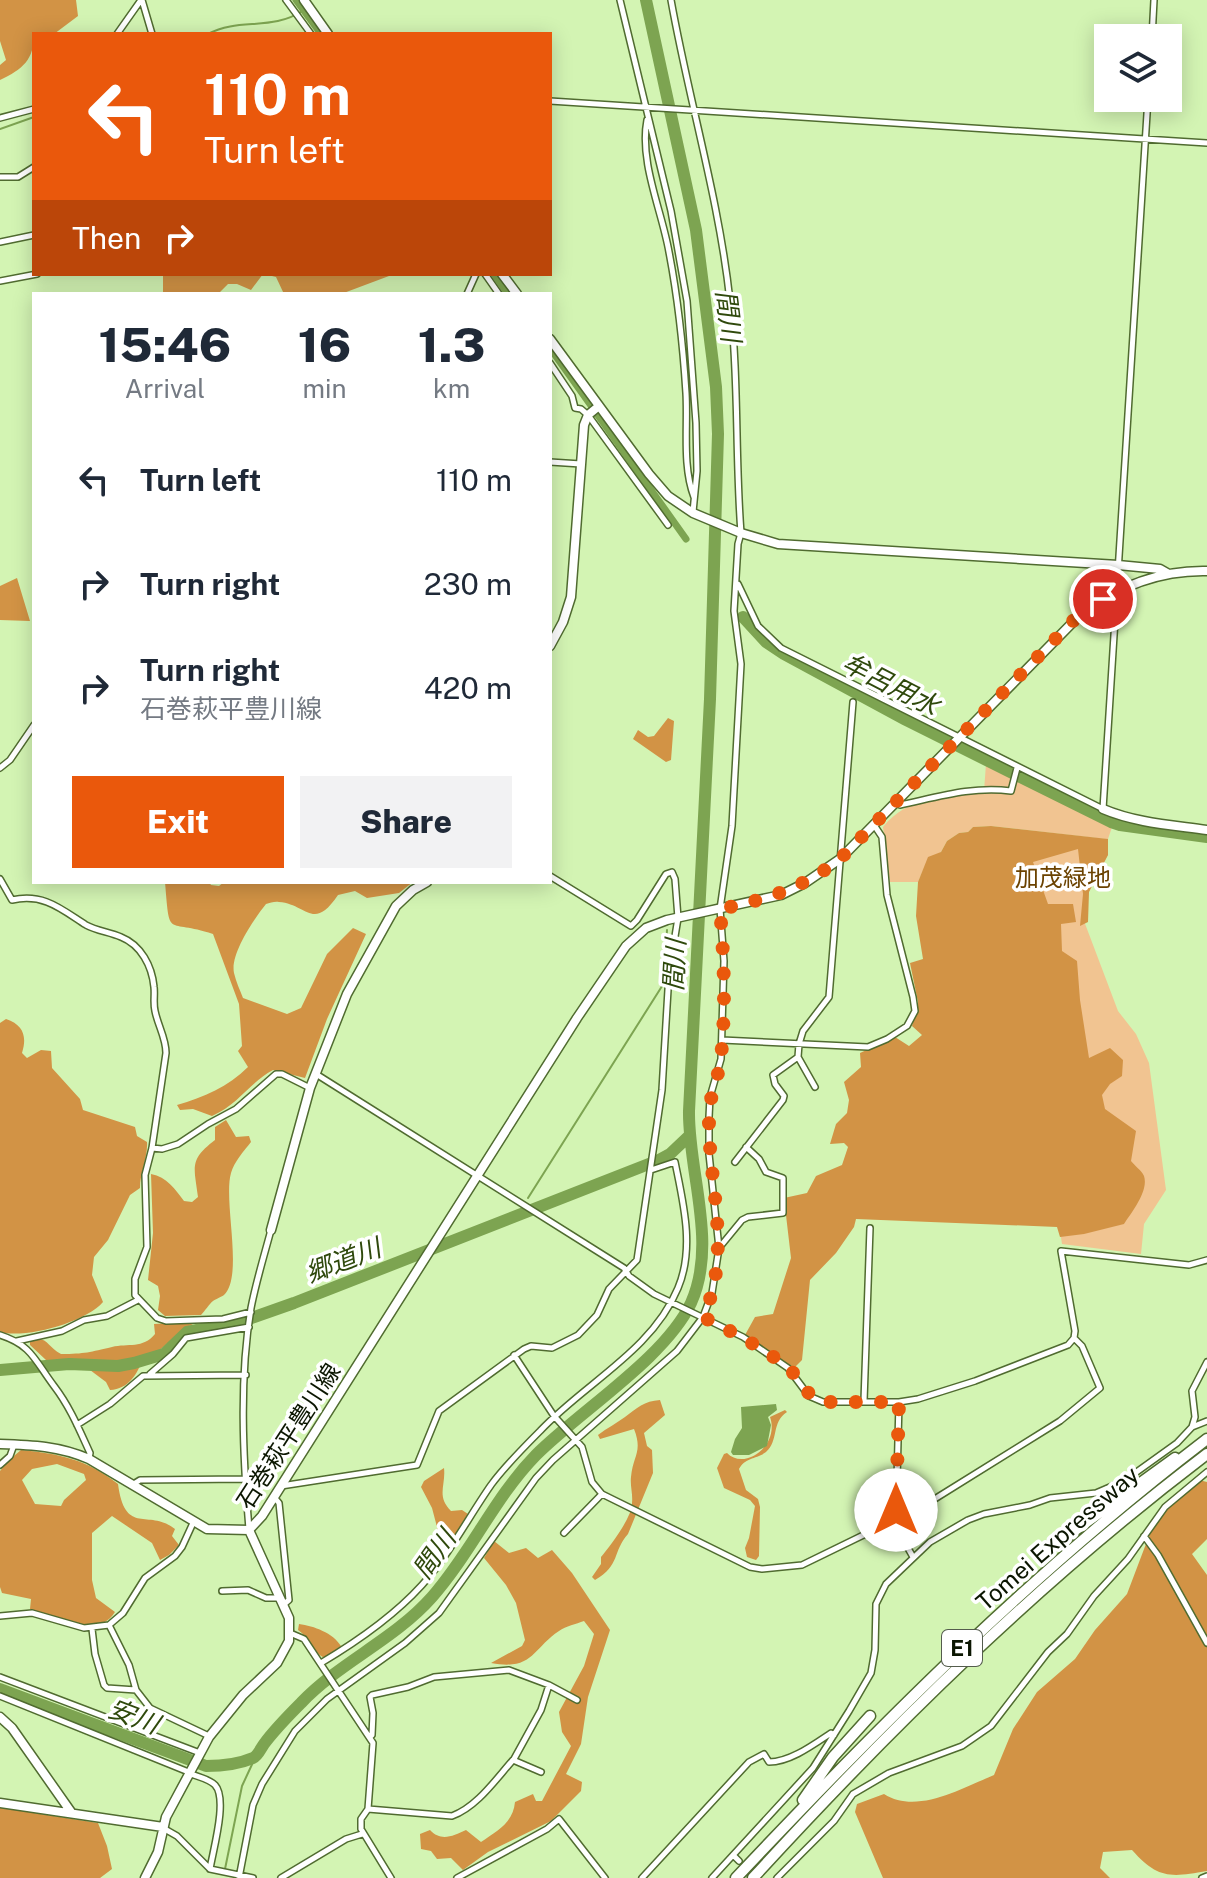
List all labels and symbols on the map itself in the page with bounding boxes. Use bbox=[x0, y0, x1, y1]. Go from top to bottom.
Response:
water label: 間川 bbox=[710, 288, 748, 347]
pin bbox=[1069, 565, 1137, 633]
water label: 牟呂用水 bbox=[838, 647, 947, 723]
park label: 加茂緑地 bbox=[1015, 863, 1111, 891]
water label: 間川 bbox=[657, 935, 691, 992]
water label: 郷道川 bbox=[301, 1230, 388, 1288]
street label: 石巻萩平豊川線 bbox=[231, 1358, 345, 1514]
street label: Tomei Expressway bbox=[970, 1460, 1144, 1616]
position arrow bbox=[854, 1468, 938, 1552]
water label: 間川 bbox=[406, 1521, 463, 1584]
road number: E1 bbox=[942, 1630, 982, 1666]
water label: 安川 bbox=[104, 1692, 167, 1741]

